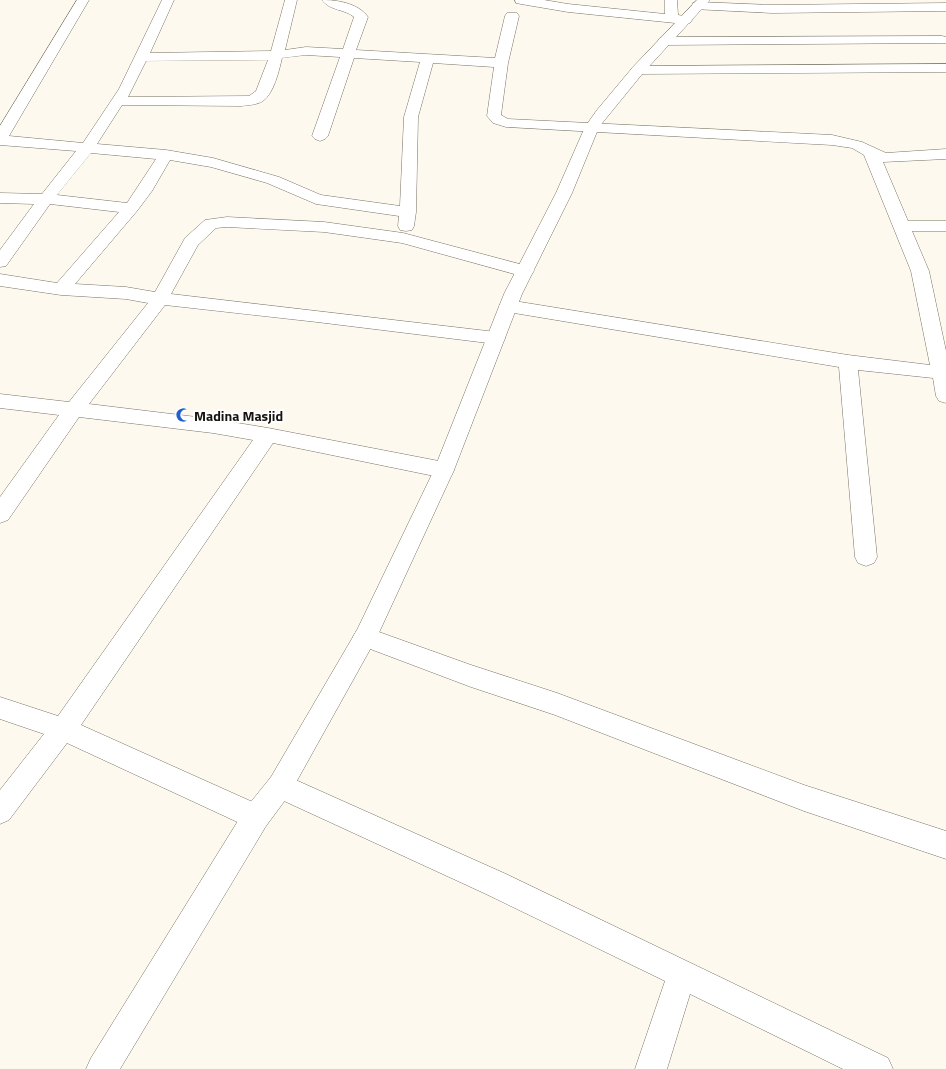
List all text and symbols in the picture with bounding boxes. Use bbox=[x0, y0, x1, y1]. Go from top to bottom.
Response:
place label: Madina Masjid bbox=[194, 405, 283, 426]
mosque icon: Madina Masjid bbox=[175, 407, 191, 423]

